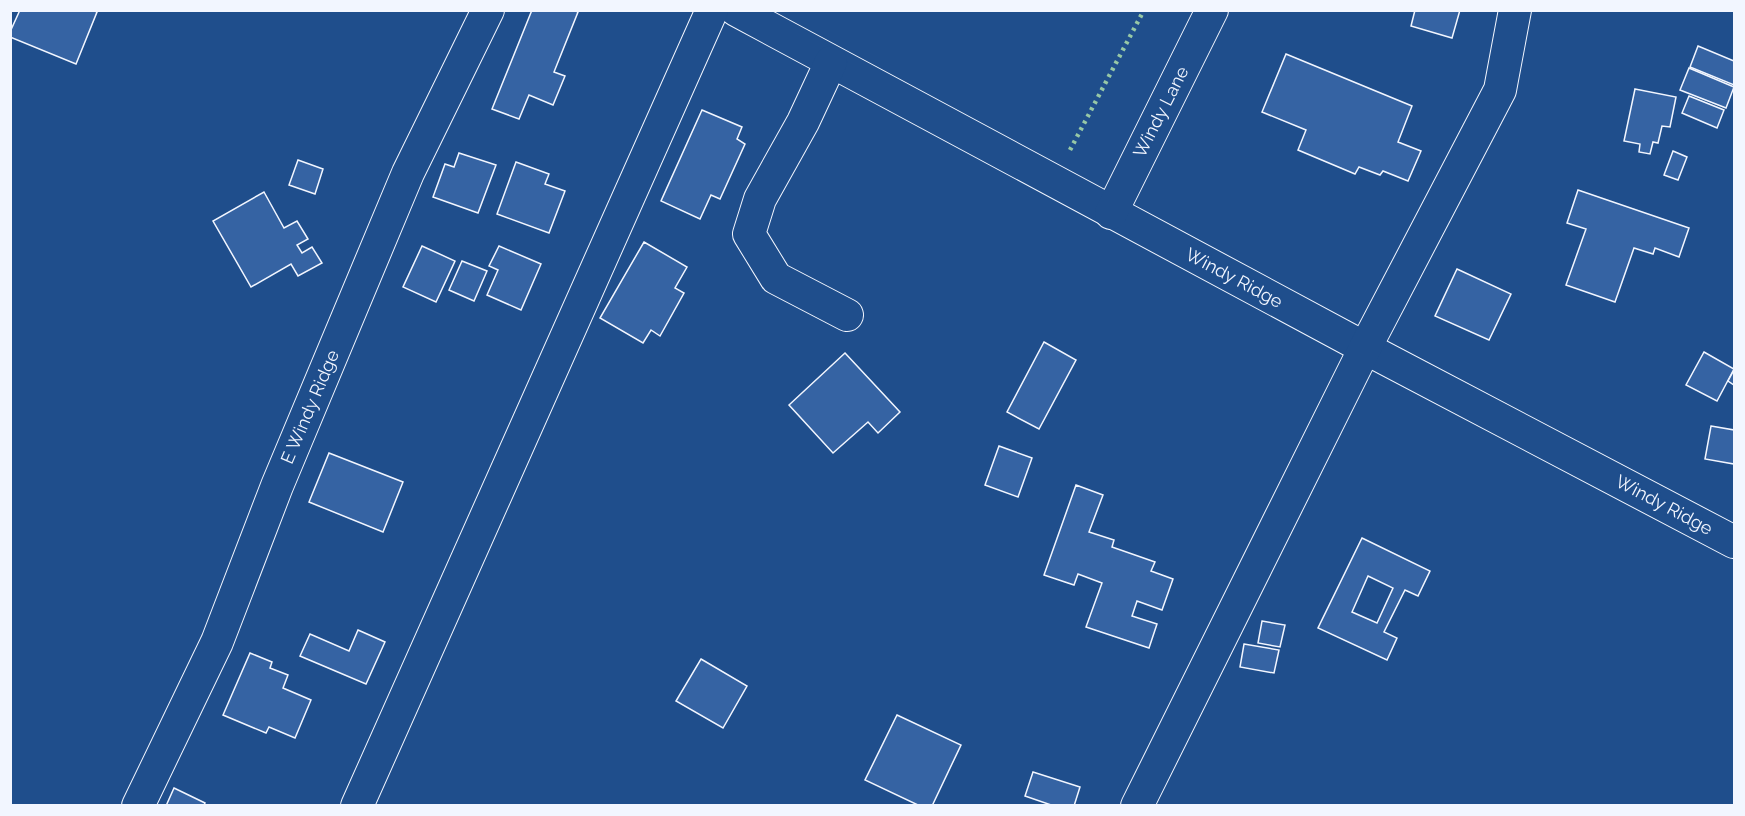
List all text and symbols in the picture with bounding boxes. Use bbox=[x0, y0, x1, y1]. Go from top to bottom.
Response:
street label: Windy Lane bbox=[1129, 62, 1193, 161]
street label: Windy Ridge bbox=[1182, 243, 1287, 312]
street label: E Windy Ridge bbox=[276, 346, 343, 467]
street label: Windy Ridge bbox=[1612, 470, 1717, 539]

